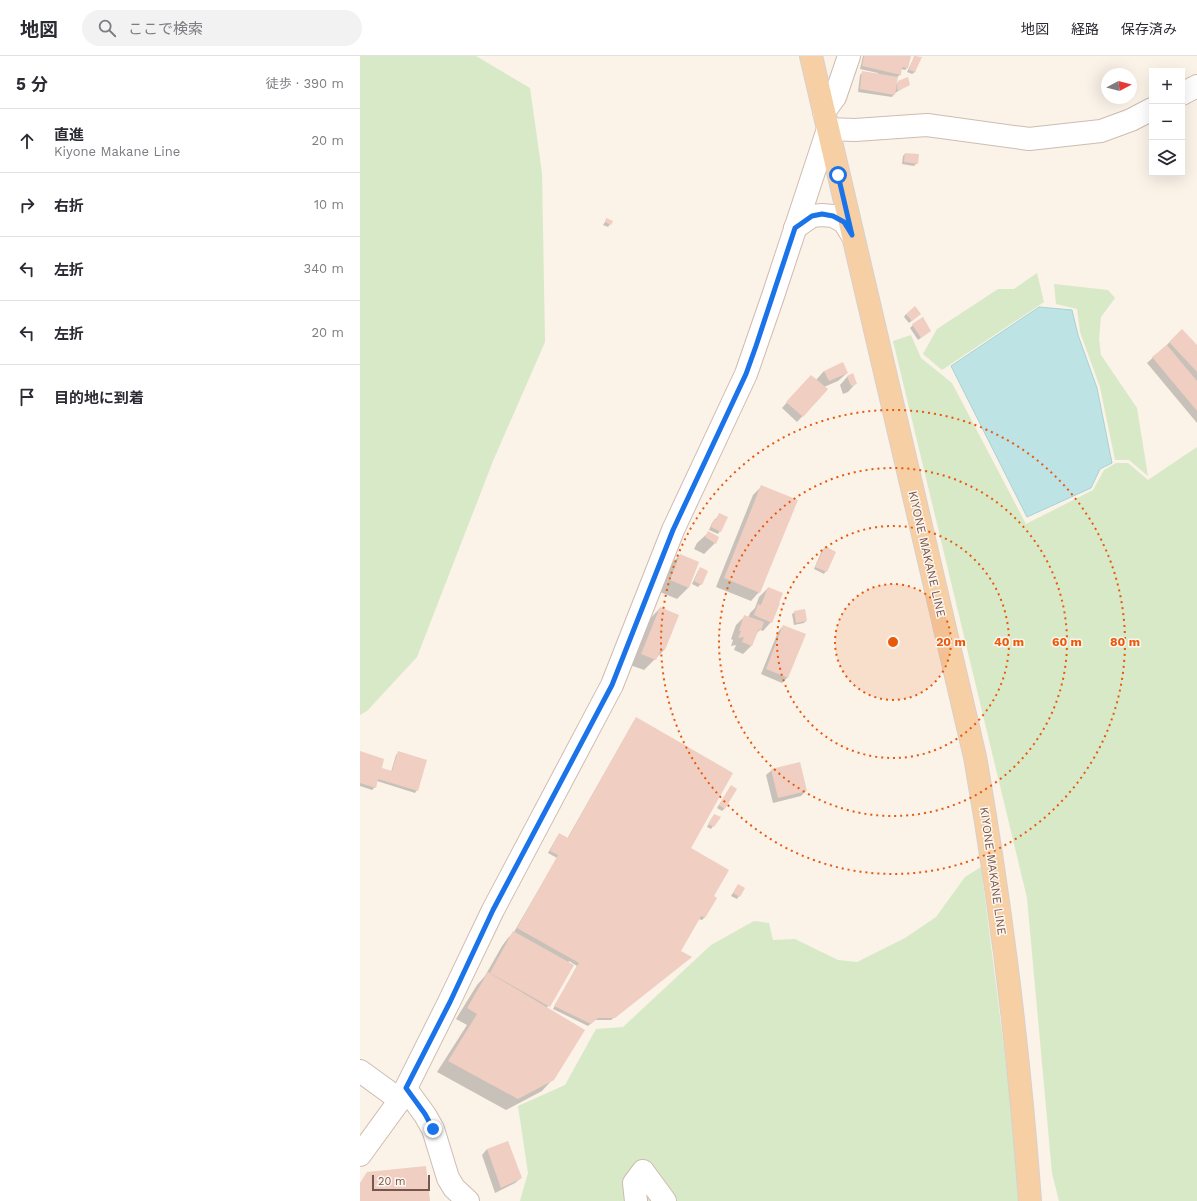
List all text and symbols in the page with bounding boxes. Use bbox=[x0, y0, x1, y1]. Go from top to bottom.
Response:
search box bbox=[82, 10, 362, 46]
icon: search bbox=[96, 17, 118, 39]
text: 地図 bbox=[20, 18, 58, 41]
text: ここで検索 bbox=[128, 20, 203, 38]
text: 地図 bbox=[1021, 21, 1049, 37]
text: 経路 bbox=[1071, 21, 1099, 37]
text: 保存済み bbox=[1121, 21, 1177, 37]
north arrow bbox=[1101, 68, 1137, 104]
map controls bbox=[1149, 68, 1185, 176]
button: + bbox=[1149, 68, 1185, 104]
text: 5 分 bbox=[16, 74, 48, 94]
text: 徒歩 · 390 m bbox=[266, 76, 344, 91]
button: − bbox=[1149, 104, 1185, 140]
text: 直進 bbox=[54, 126, 84, 144]
icon: ahead bbox=[16, 130, 38, 152]
text: 20 m bbox=[312, 133, 344, 148]
button: layers bbox=[1149, 140, 1185, 176]
text: Kiyone Makane Line bbox=[54, 144, 180, 159]
route start bbox=[829, 166, 847, 184]
icon: right bbox=[16, 194, 38, 216]
text: 右折 bbox=[54, 197, 84, 215]
text: 10 m bbox=[314, 197, 344, 212]
icon: left bbox=[16, 258, 38, 280]
text: 左折 bbox=[54, 261, 84, 279]
text: 340 m bbox=[304, 261, 344, 276]
icon: left bbox=[16, 322, 38, 344]
text: 左折 bbox=[54, 325, 84, 343]
text: 20 m bbox=[312, 325, 344, 340]
icon: arrive bbox=[16, 386, 38, 408]
text: 目的地に到着 bbox=[54, 389, 144, 407]
street label: KIYONE MAKANE LINE bbox=[906, 489, 948, 619]
centre of rings bbox=[886, 635, 900, 649]
text: 20 m bbox=[936, 635, 966, 649]
text: 40 m bbox=[994, 635, 1024, 649]
text: 60 m bbox=[1052, 635, 1082, 649]
text: 80 m bbox=[1110, 635, 1140, 649]
street label: KIYONE MAKANE LINE bbox=[977, 806, 1009, 936]
route end bbox=[424, 1120, 442, 1138]
scale bar bbox=[372, 1173, 430, 1192]
text: 20 m bbox=[378, 1175, 406, 1188]

